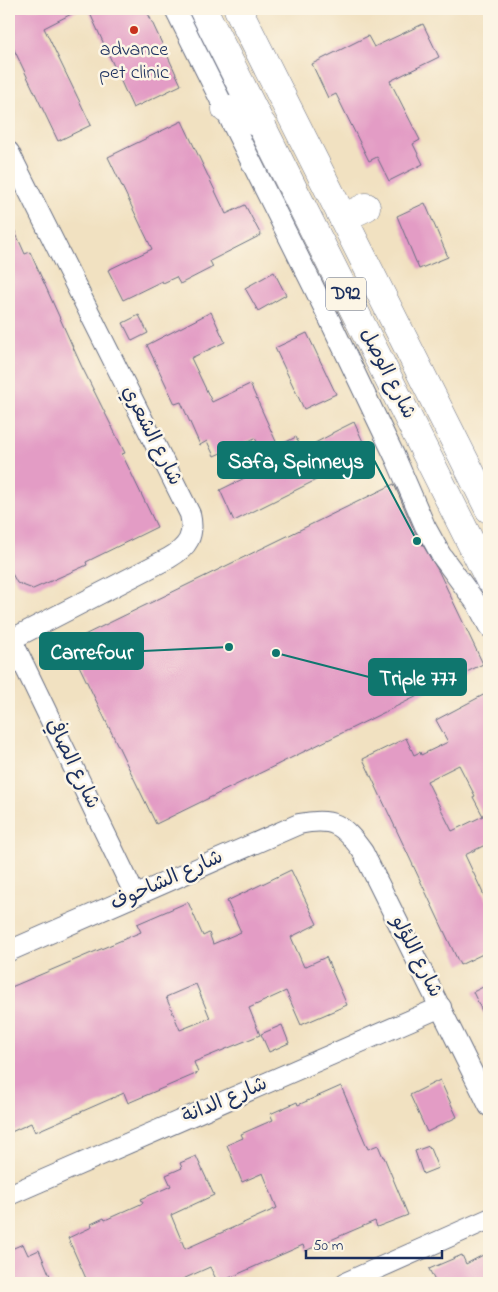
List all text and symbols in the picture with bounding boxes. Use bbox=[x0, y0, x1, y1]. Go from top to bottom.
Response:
marker: advance pet clinic bbox=[128, 24, 140, 36]
place label: advance pet clinic bbox=[99, 36, 169, 88]
road number: D92 bbox=[326, 278, 366, 310]
street label: شارع الوصل bbox=[352, 323, 422, 425]
street label: شارع الشعري bbox=[113, 381, 189, 491]
callout: Safa, Spinneys bbox=[218, 442, 374, 478]
text: Safa, Spinneys bbox=[228, 448, 364, 480]
callout: Carrefour bbox=[40, 633, 143, 669]
text: Carrefour bbox=[50, 639, 134, 669]
callout: Triple 777 bbox=[369, 659, 466, 695]
text: Triple 777 bbox=[379, 665, 457, 695]
street label: شارع الصافي bbox=[38, 713, 107, 814]
street label: شارع الشاحوف bbox=[106, 843, 228, 919]
street label: شارع اللؤلو bbox=[383, 910, 449, 1003]
street label: شارع الدانة bbox=[178, 1070, 272, 1132]
scale bar bbox=[306, 1227, 442, 1259]
text: 50 m bbox=[313, 1235, 344, 1257]

